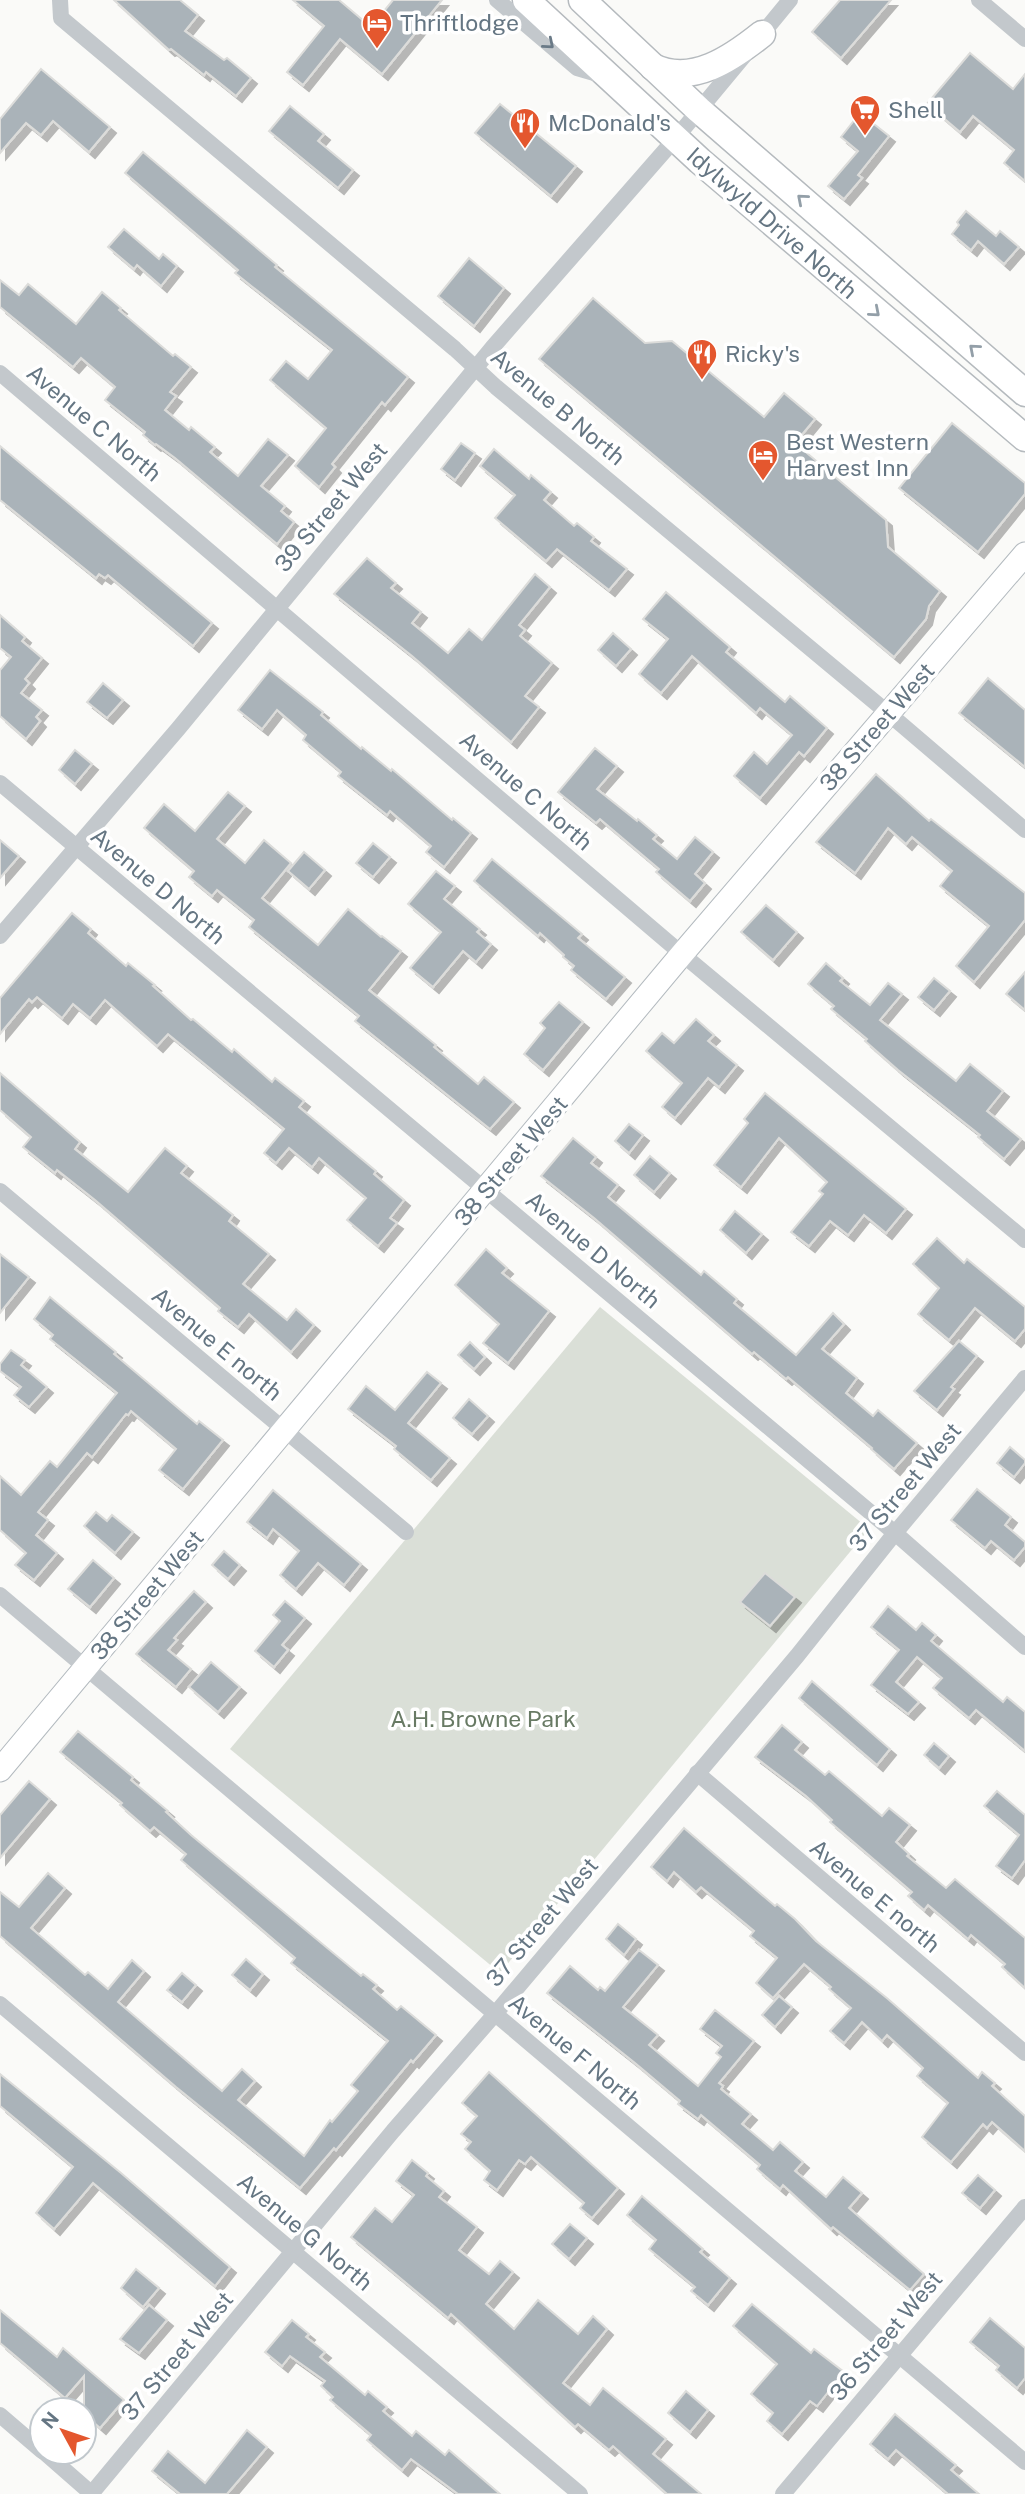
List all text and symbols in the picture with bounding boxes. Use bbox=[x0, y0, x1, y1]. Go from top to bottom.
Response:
hotel icon: Thriftlodge bbox=[360, 6, 394, 50]
place label: Thriftlodge bbox=[400, 9, 519, 36]
one-way arrow bbox=[540, 36, 553, 48]
supermarket icon: Shell bbox=[848, 93, 882, 137]
place label: Shell bbox=[888, 96, 943, 123]
restaurant icon: McDonald's bbox=[508, 106, 542, 150]
place label: McDonald's bbox=[548, 109, 671, 136]
street label: Idylwyld Drive North bbox=[682, 141, 863, 304]
one-way arrow bbox=[797, 195, 810, 207]
one-way arrow bbox=[866, 304, 879, 316]
restaurant icon: Ricky's bbox=[685, 337, 719, 381]
place label: Ricky's bbox=[725, 340, 800, 367]
street label: Avenue B North bbox=[486, 343, 631, 470]
one-way arrow bbox=[969, 344, 982, 357]
street label: Avenue C North bbox=[22, 359, 167, 487]
place label: Best Western Harvest Inn bbox=[786, 428, 929, 481]
street label: 39 Street West bbox=[269, 436, 393, 577]
hotel icon: Best Western Harvest Inn bbox=[746, 438, 780, 482]
street label: 38 Street West bbox=[814, 657, 940, 796]
street label: Avenue C North bbox=[454, 726, 598, 856]
street label: Avenue D North bbox=[86, 822, 231, 950]
street label: 38 Street West bbox=[448, 1090, 573, 1231]
street label: Avenue D North bbox=[521, 1186, 666, 1314]
street label: Avenue E north bbox=[147, 1281, 288, 1406]
street label: 37 Street West bbox=[843, 1417, 966, 1557]
street label: 38 Street West bbox=[84, 1524, 209, 1665]
park label: A.H. Browne Park bbox=[390, 1705, 576, 1732]
street label: Avenue E north bbox=[805, 1833, 946, 1958]
street label: 37 Street West bbox=[480, 1852, 603, 1992]
street label: Avenue F North bbox=[504, 1988, 647, 2115]
street label: Avenue G North bbox=[232, 2167, 378, 2296]
street label: 36 Street West bbox=[824, 2265, 948, 2406]
street label: 37 Street West bbox=[115, 2286, 238, 2426]
north arrow bbox=[28, 2396, 98, 2466]
text: N bbox=[37, 2407, 63, 2433]

